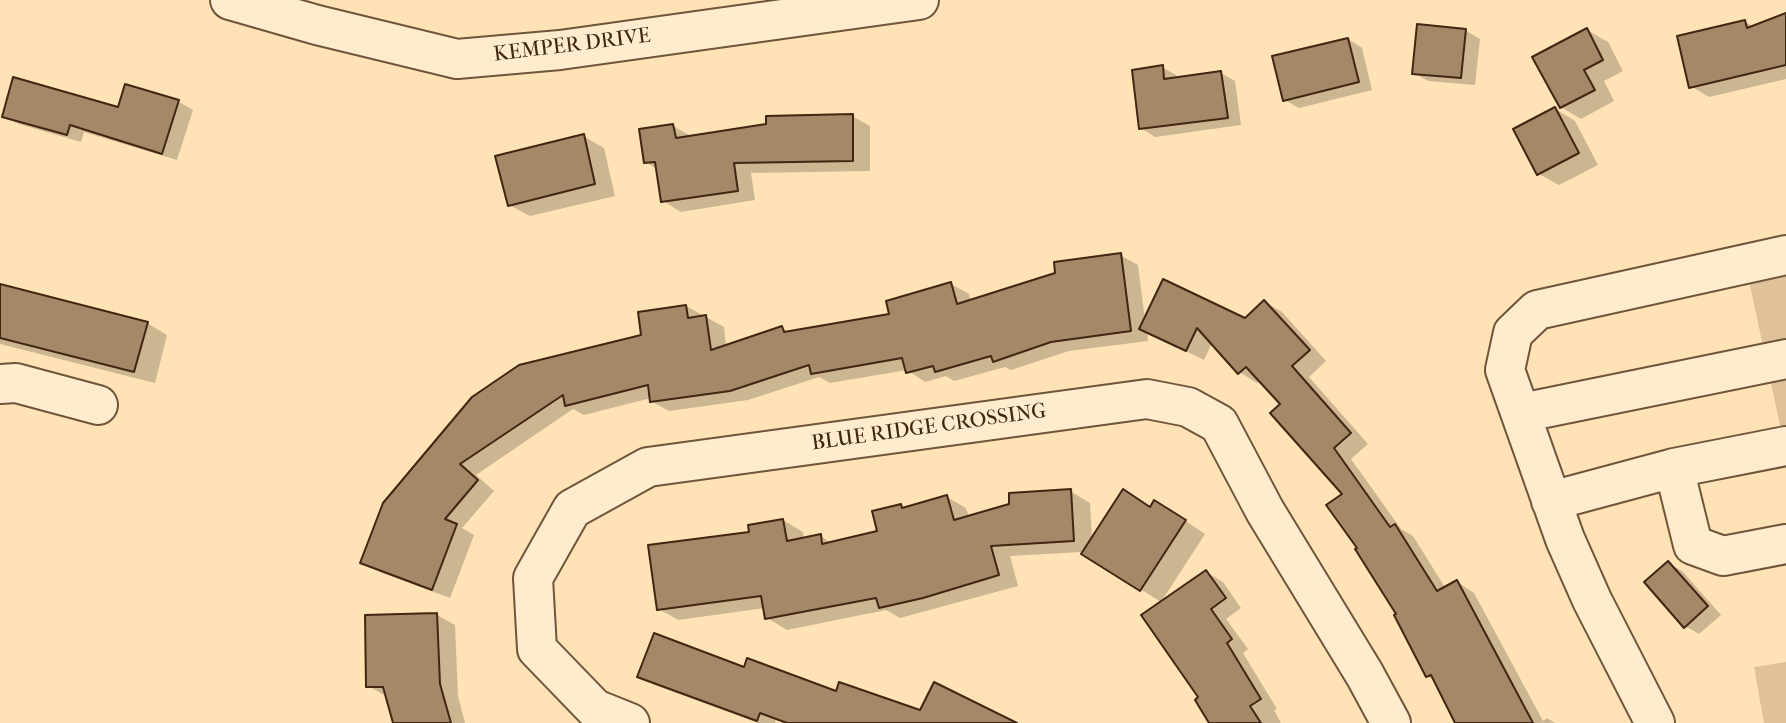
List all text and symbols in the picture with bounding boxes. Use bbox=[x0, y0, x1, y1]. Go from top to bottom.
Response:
street label: KEMPER DRIVE bbox=[492, 24, 652, 68]
street label: BLUE RIDGE CROSSING bbox=[810, 399, 1048, 457]

